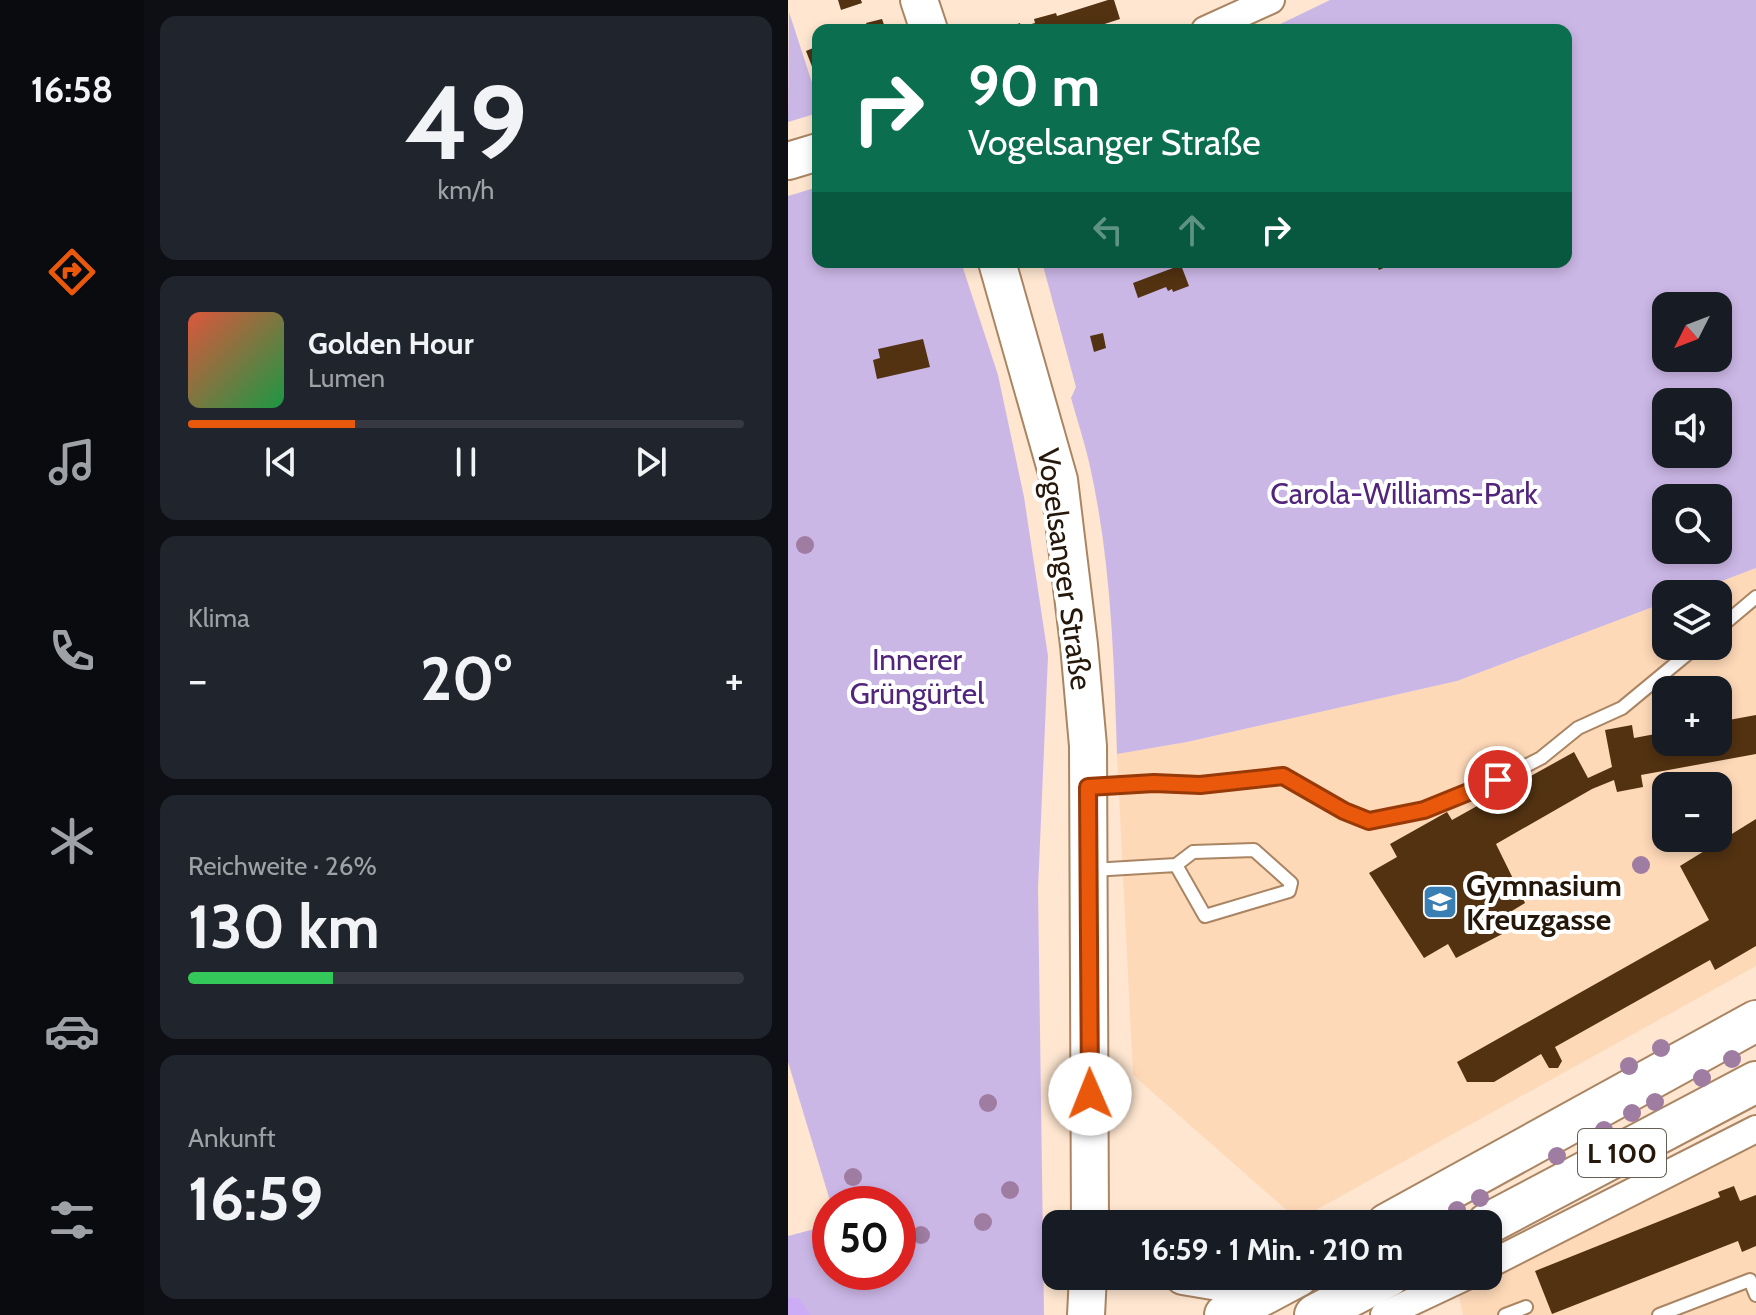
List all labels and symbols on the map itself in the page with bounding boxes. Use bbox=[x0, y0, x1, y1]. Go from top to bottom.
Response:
north arrow bbox=[1652, 292, 1732, 372]
street label: Vogelsanger Straße bbox=[1030, 446, 1100, 692]
park label: Carola-Williams-Park bbox=[1270, 475, 1538, 512]
park label: Innerer Grüngürtel bbox=[850, 641, 984, 712]
pin bbox=[1464, 746, 1532, 814]
place label: Gymnasium Kreuzgasse bbox=[1466, 867, 1622, 938]
school or university icon: Gymnasium Kreuzgasse bbox=[1421, 883, 1459, 921]
position arrow bbox=[1048, 1052, 1132, 1136]
road number: L 100 bbox=[1578, 1129, 1666, 1177]
speed limit sign: 50 bbox=[812, 1186, 916, 1290]

